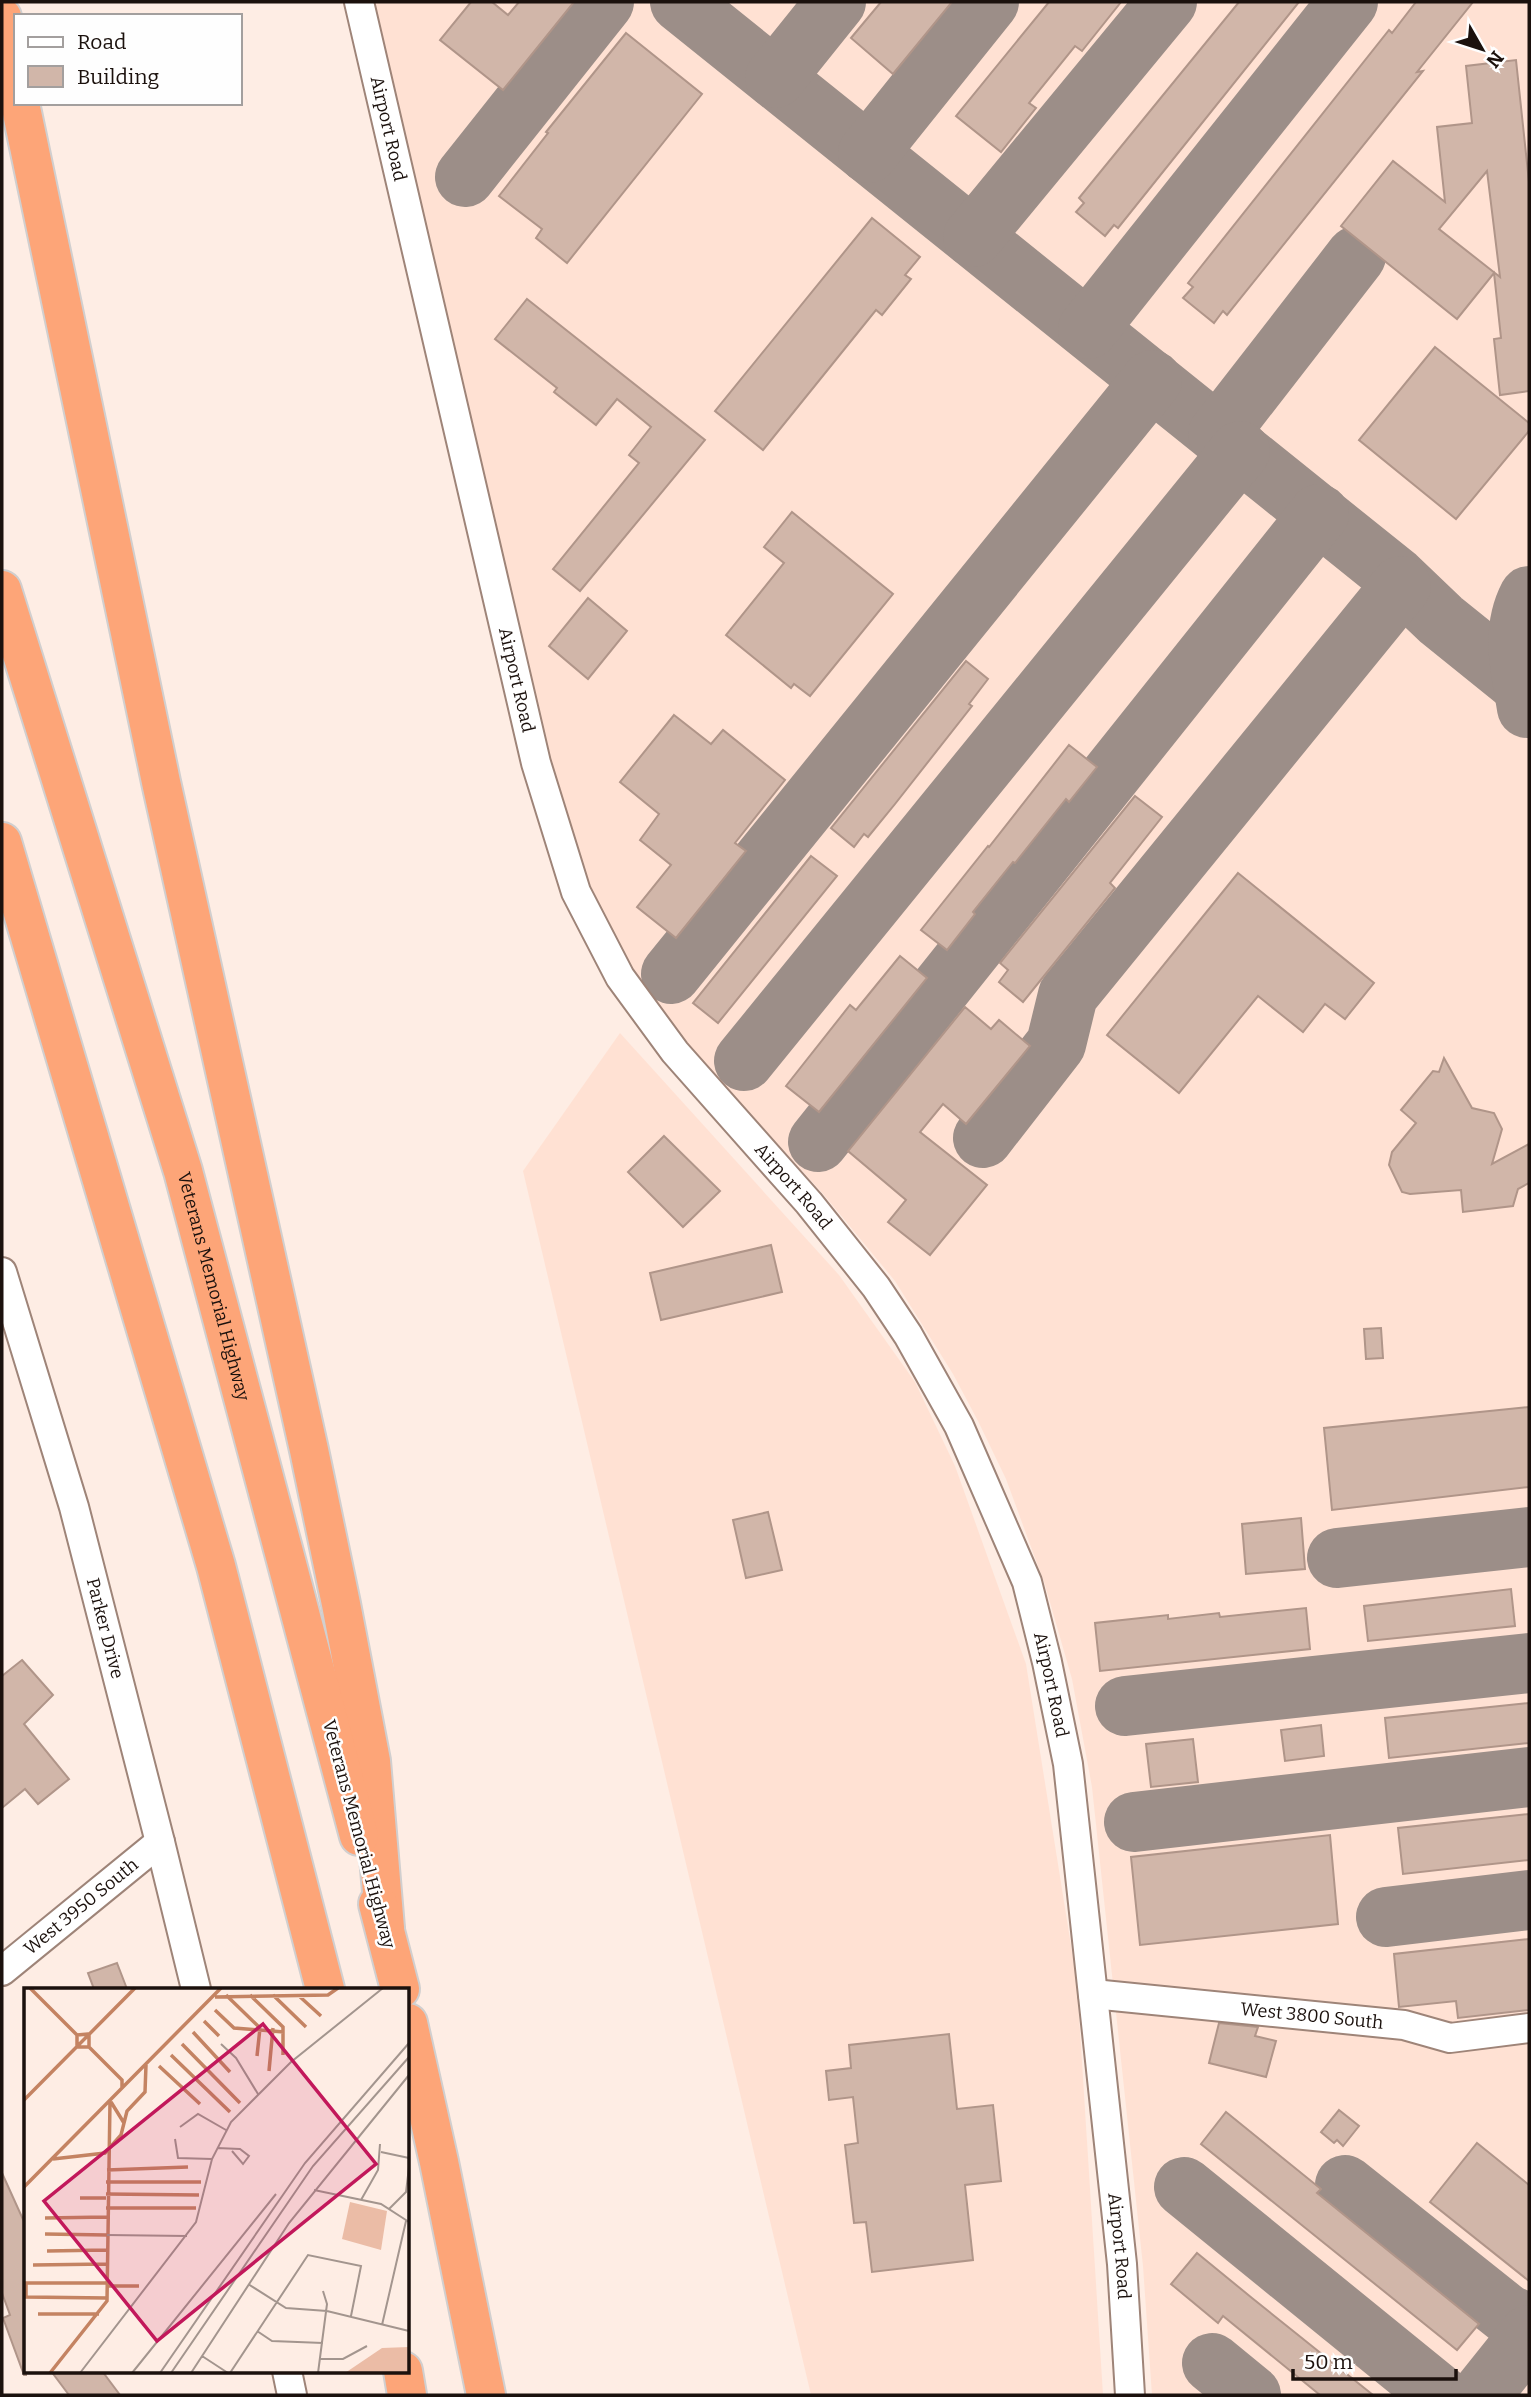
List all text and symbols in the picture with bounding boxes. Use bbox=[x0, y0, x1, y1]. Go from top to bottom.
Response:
legend bbox=[14, 14, 242, 105]
north arrow bbox=[1447, 14, 1517, 84]
text: Road bbox=[77, 29, 126, 55]
text: N bbox=[1481, 46, 1508, 73]
text: Building bbox=[77, 64, 160, 90]
street label: Airport Road bbox=[366, 74, 411, 184]
street label: Airport Road bbox=[494, 625, 540, 735]
street label: Airport Road bbox=[750, 1138, 837, 1234]
street label: Veterans Memorial Highway bbox=[173, 1170, 254, 1404]
street label: Parker Drive bbox=[82, 1576, 129, 1681]
street label: Airport Road bbox=[1029, 1630, 1073, 1739]
street label: Veterans Memorial Highway bbox=[318, 1717, 400, 1951]
street label: West 3950 South bbox=[19, 1853, 143, 1960]
inset map bbox=[24, 1988, 410, 2372]
street label: West 3800 South bbox=[1240, 1998, 1384, 2034]
street label: Airport Road bbox=[1103, 2192, 1135, 2300]
scale bar bbox=[1293, 2338, 1456, 2382]
text: 50 m bbox=[1304, 2349, 1353, 2375]

